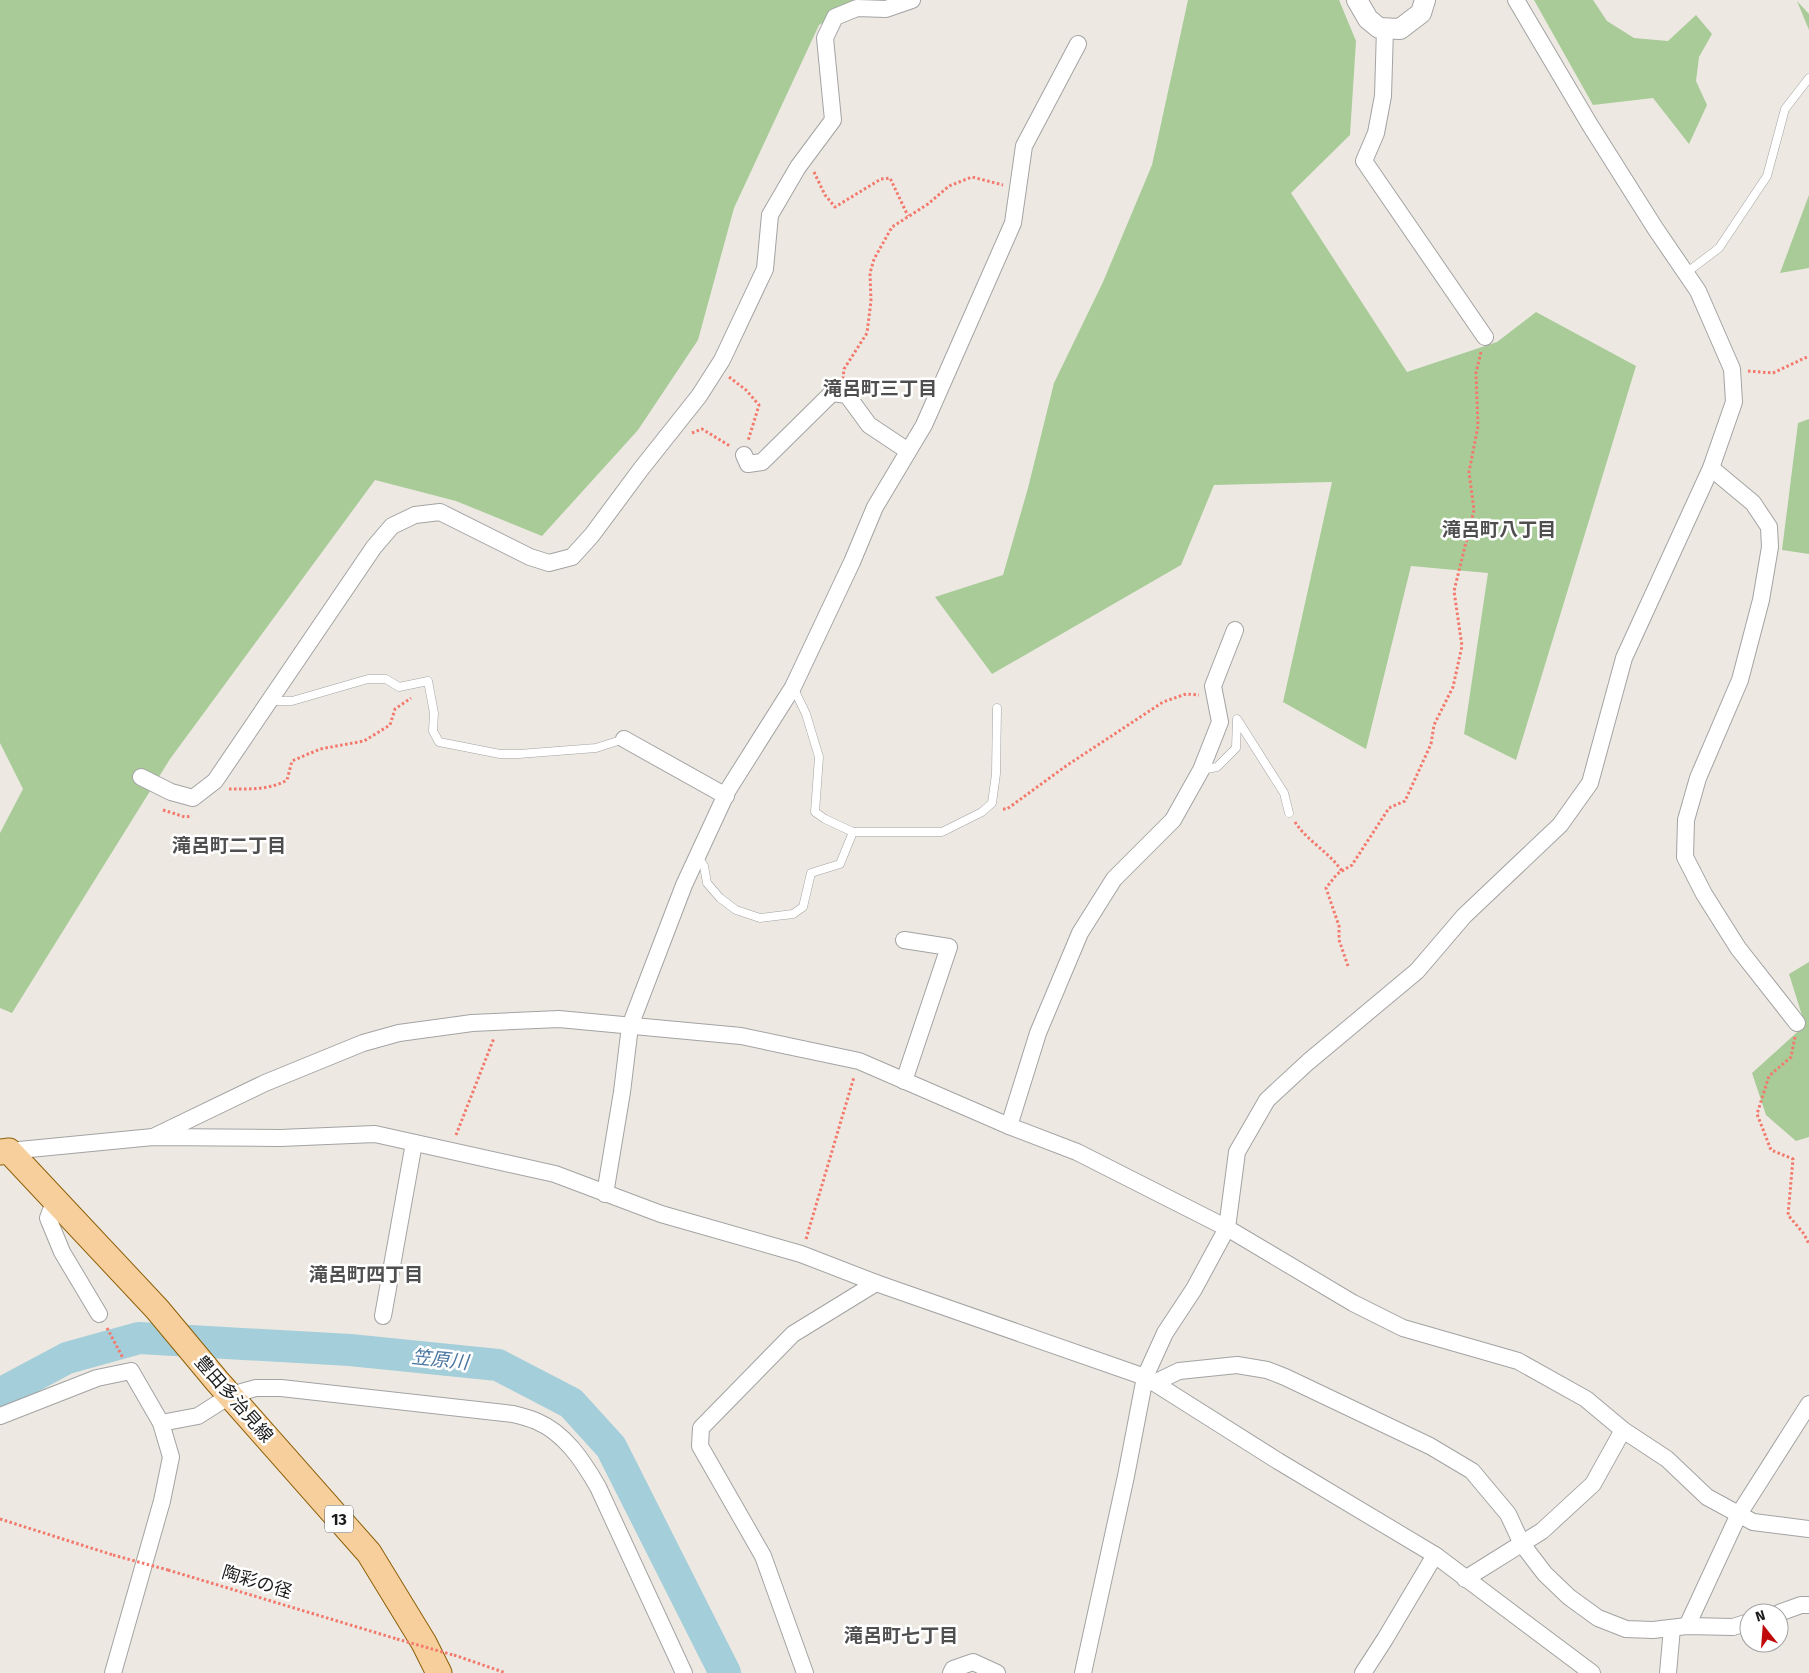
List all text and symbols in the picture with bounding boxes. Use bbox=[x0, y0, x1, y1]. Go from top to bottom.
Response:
district label: 滝呂町三丁目 bbox=[823, 377, 937, 400]
district label: 滝呂町八丁目 bbox=[1442, 518, 1556, 541]
district label: 滝呂町二丁目 bbox=[172, 834, 286, 857]
district label: 滝呂町四丁目 bbox=[309, 1263, 423, 1286]
water label: 笠原川 bbox=[410, 1345, 471, 1374]
street label: 豊田多治見線 bbox=[190, 1351, 278, 1447]
road number: 13 bbox=[325, 1506, 353, 1532]
street label: 陶彩の径 bbox=[219, 1561, 295, 1603]
north arrow bbox=[1739, 1603, 1789, 1653]
text: N bbox=[1753, 1607, 1767, 1626]
district label: 滝呂町七丁目 bbox=[844, 1624, 958, 1647]

